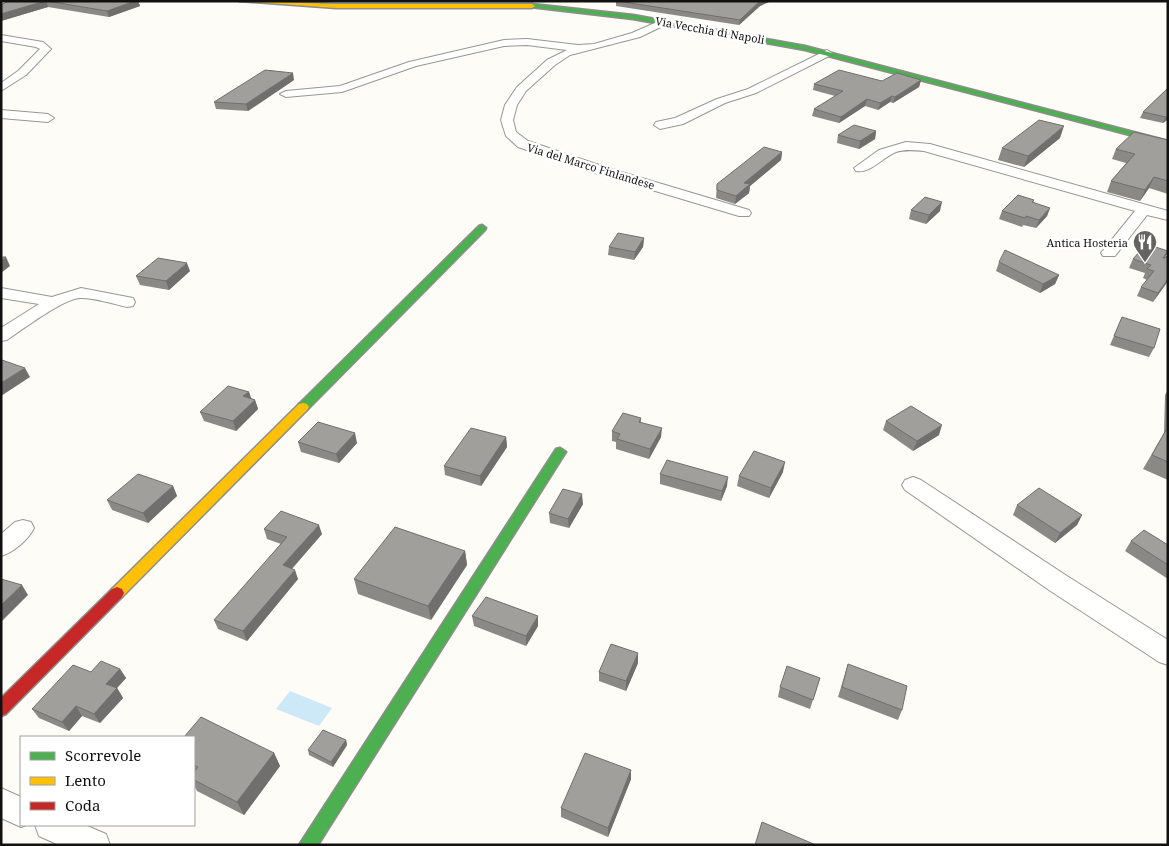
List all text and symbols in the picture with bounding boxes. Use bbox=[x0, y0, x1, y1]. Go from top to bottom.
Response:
street label: Via Vecchia di Napoli bbox=[654, 13, 766, 47]
street label: Via del Marco Finlandese bbox=[525, 139, 657, 193]
restaurant icon: Antica Hosteria bbox=[1132, 229, 1158, 263]
place label: Antica Hosteria bbox=[1047, 235, 1128, 250]
legend bbox=[20, 736, 195, 826]
text: Scorrevole bbox=[65, 745, 141, 765]
text: Lento bbox=[65, 770, 106, 790]
text: Coda bbox=[65, 795, 101, 815]

